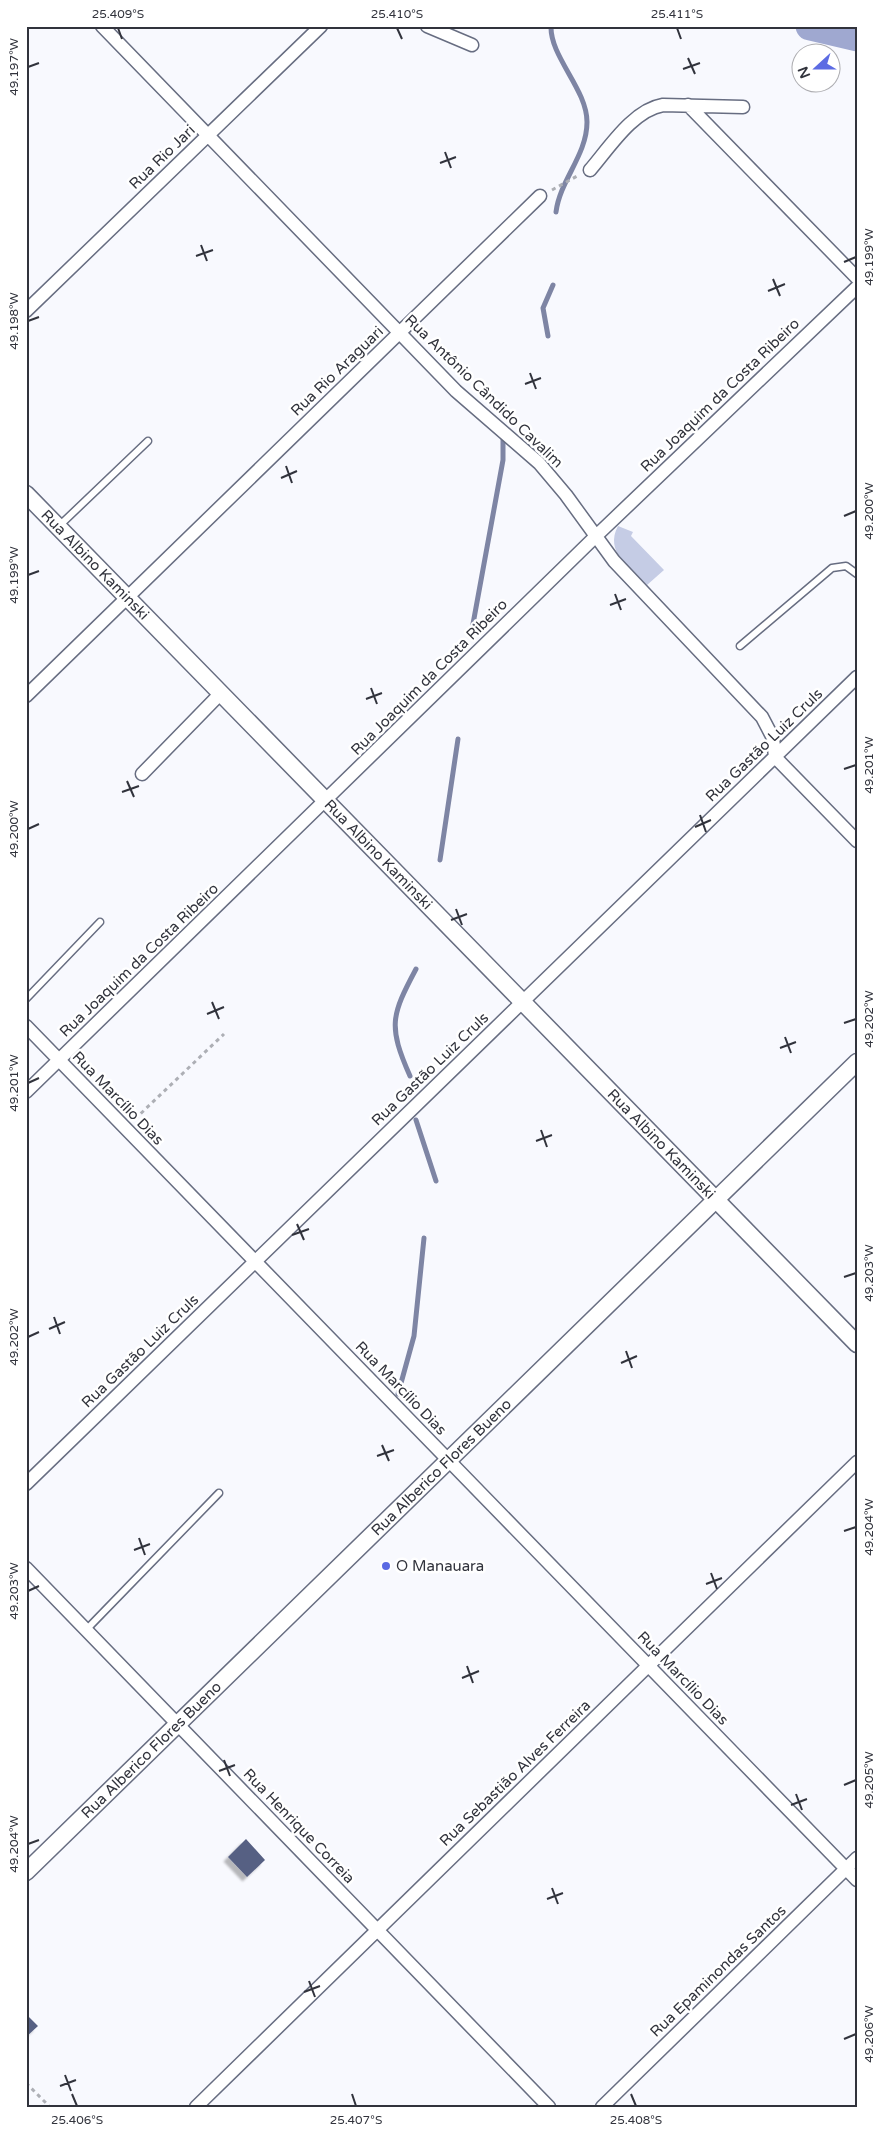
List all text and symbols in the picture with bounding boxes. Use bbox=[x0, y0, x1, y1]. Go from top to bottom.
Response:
text: 25.409°S bbox=[92, 7, 144, 21]
text: 25.410°S bbox=[371, 7, 423, 21]
text: 25.411°S bbox=[651, 7, 703, 21]
text: 49.197°W bbox=[7, 38, 21, 96]
north arrow bbox=[790, 42, 840, 92]
text: N bbox=[794, 64, 814, 81]
street label: Rua Rio Jari bbox=[125, 121, 199, 193]
text: 49.199°W bbox=[862, 228, 876, 286]
text: 49.198°W bbox=[7, 292, 21, 350]
street label: Rua Antônio Cândido Cavalim bbox=[401, 311, 567, 471]
street label: Rua Joaquim da Costa Ribeiro bbox=[637, 314, 803, 476]
street label: Rua Rio Araguari bbox=[287, 322, 387, 420]
text: 49.200°W bbox=[862, 482, 876, 540]
street label: Rua Albino Kaminski bbox=[37, 506, 153, 624]
text: 49.199°W bbox=[7, 546, 21, 604]
street label: Rua Joaquim da Costa Ribeiro bbox=[347, 595, 511, 759]
street label: Rua Gastão Luiz Cruls bbox=[702, 685, 826, 805]
text: 49.201°W bbox=[862, 736, 876, 794]
street label: Rua Albino Kaminski bbox=[321, 796, 436, 913]
text: 49.200°W bbox=[7, 800, 21, 858]
street label: Rua Joaquim da Costa Ribeiro bbox=[56, 879, 222, 1041]
text: 49.202°W bbox=[862, 990, 876, 1048]
street label: Rua Gastão Luiz Cruls bbox=[368, 1009, 492, 1129]
street label: Rua Marcílio Dias bbox=[69, 1047, 167, 1149]
text: 49.201°W bbox=[7, 1054, 21, 1112]
street label: Rua Albino Kaminski bbox=[604, 1085, 719, 1203]
text: 49.203°W bbox=[862, 1244, 876, 1302]
street label: Rua Gastão Luiz Cruls bbox=[78, 1291, 202, 1411]
text: 49.202°W bbox=[7, 1308, 21, 1366]
street label: Rua Marcílio Dias bbox=[352, 1337, 450, 1439]
street label: Rua Alberico Flores Bueno bbox=[367, 1395, 515, 1539]
text: 49.204°W bbox=[862, 1498, 876, 1556]
place label: O Manauara bbox=[396, 1557, 484, 1575]
marker: O Manauara bbox=[380, 1560, 392, 1572]
text: 49.203°W bbox=[7, 1562, 21, 1620]
street label: Rua Marcílio Dias bbox=[634, 1627, 732, 1729]
street label: Rua Alberico Flores Bueno bbox=[77, 1678, 225, 1822]
street label: Rua Sebastião Alves Ferreira bbox=[436, 1696, 594, 1850]
text: 49.205°W bbox=[862, 1751, 876, 1809]
street label: Rua Henrique Correia bbox=[240, 1765, 358, 1887]
text: 49.204°W bbox=[7, 1815, 21, 1873]
street label: Rua Epaminondas Santos bbox=[646, 1901, 790, 2041]
text: 49.206°W bbox=[862, 2005, 876, 2063]
text: 25.406°S bbox=[51, 2113, 103, 2127]
text: 25.407°S bbox=[330, 2113, 382, 2127]
text: 25.408°S bbox=[610, 2113, 662, 2127]

